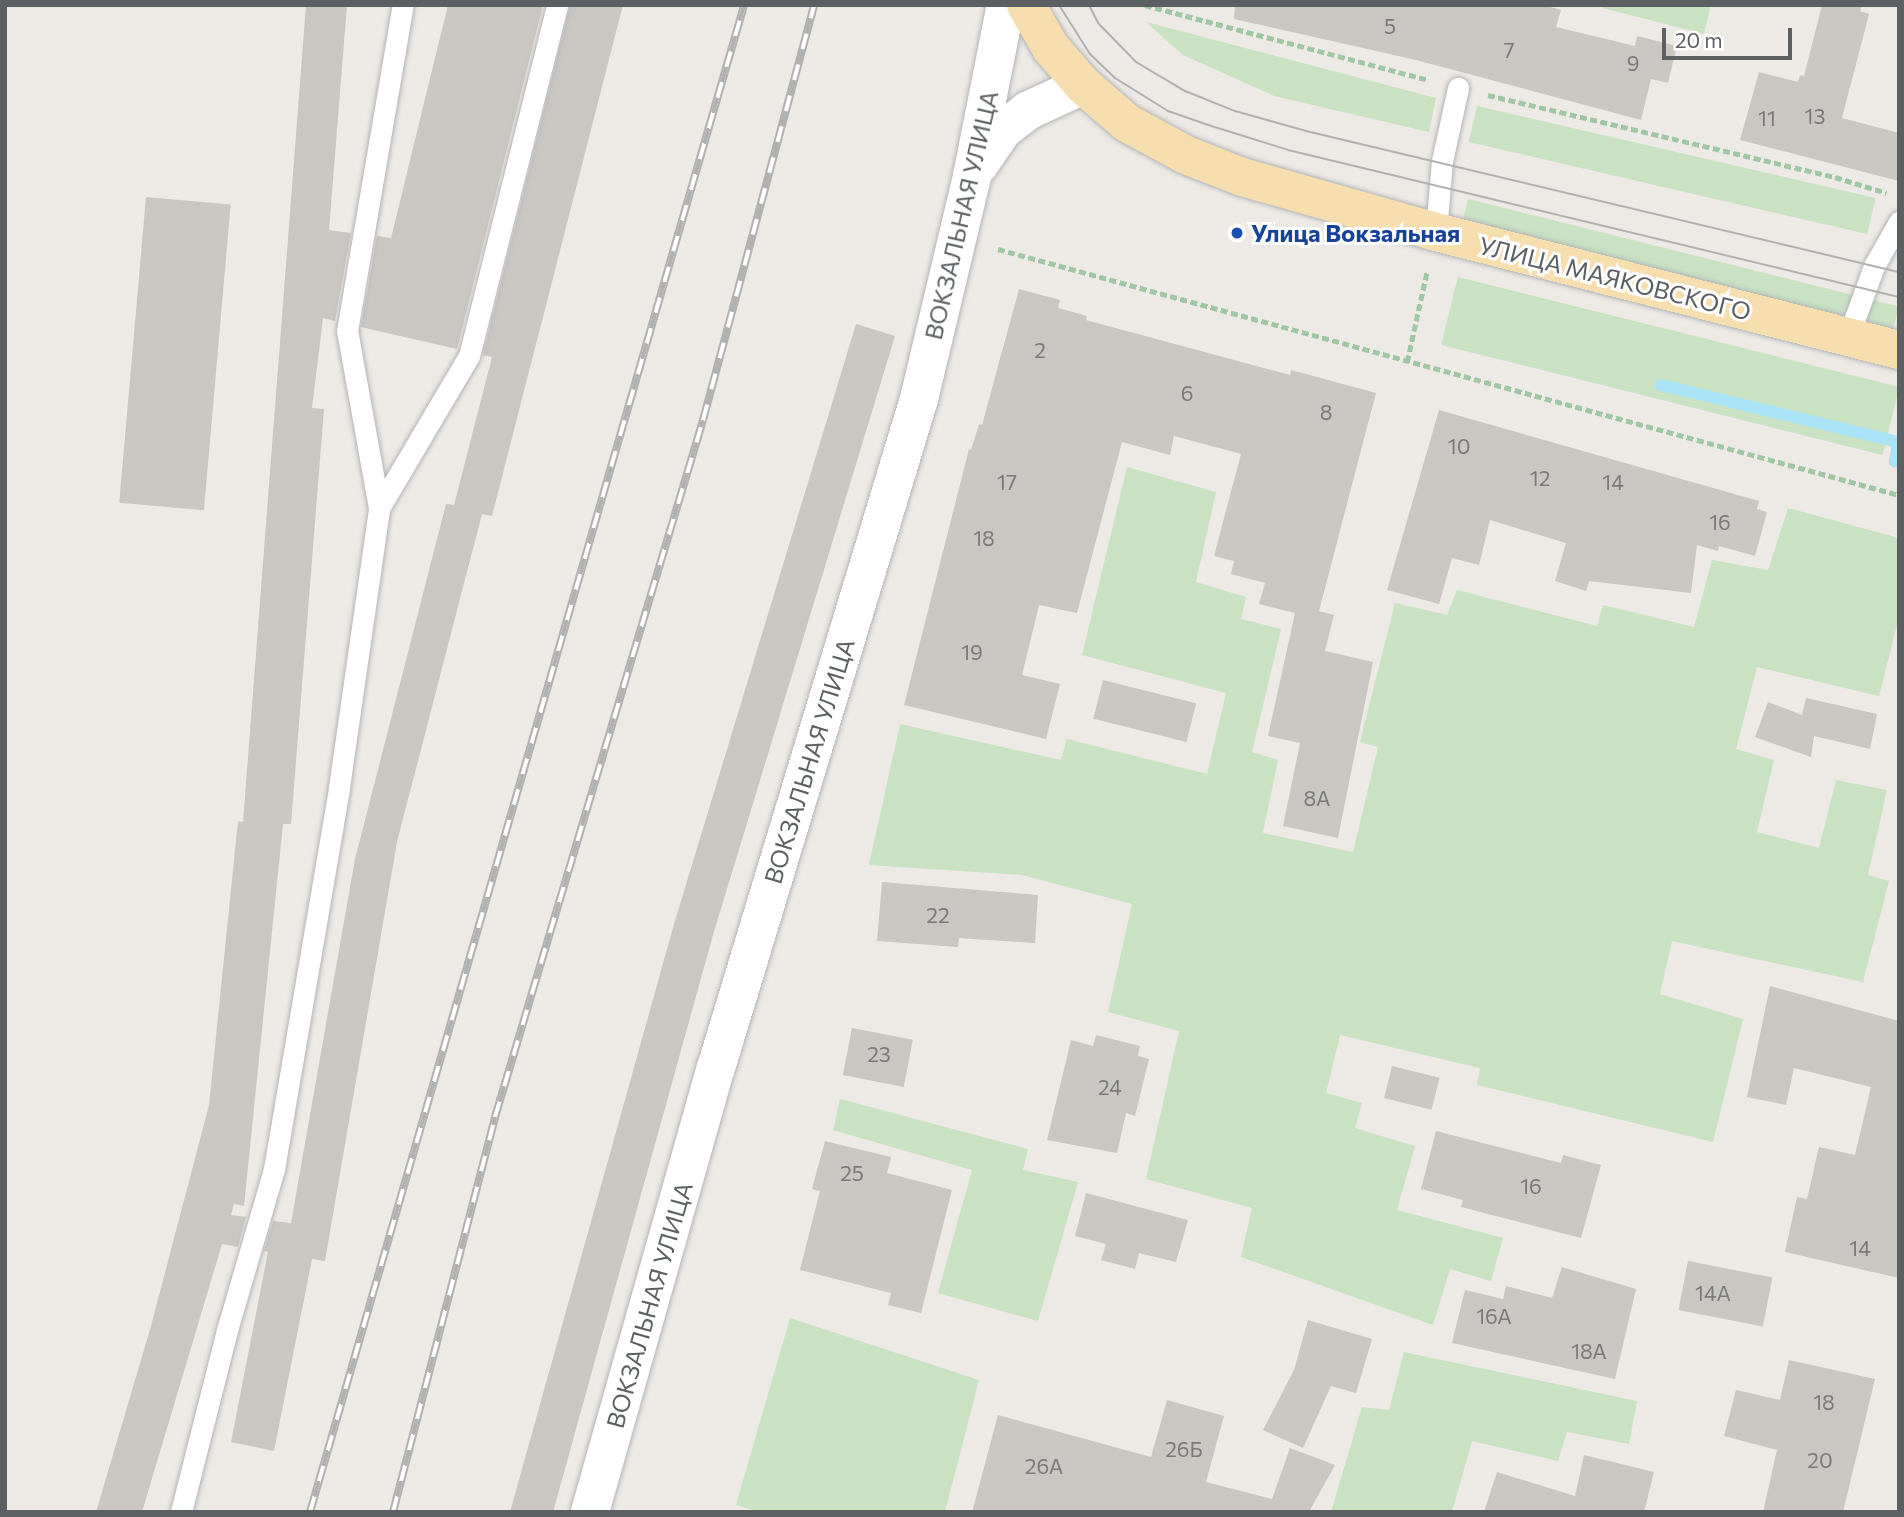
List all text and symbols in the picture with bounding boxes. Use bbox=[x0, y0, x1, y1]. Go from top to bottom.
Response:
house number: 5 bbox=[1384, 13, 1396, 39]
scale bar bbox=[1666, 14, 1796, 58]
text: 20 m bbox=[1675, 27, 1723, 52]
house number: 7 bbox=[1503, 37, 1515, 63]
house number: 9 bbox=[1627, 50, 1639, 76]
street label: ВОКЗАЛЬНАЯ УЛИЦА bbox=[918, 88, 1004, 342]
house number: 13 bbox=[1805, 103, 1825, 129]
house number: 11 bbox=[1758, 105, 1776, 131]
place label: Улица Вокзальная bbox=[1251, 219, 1460, 247]
marker: Улица Вокзальная bbox=[1229, 225, 1245, 241]
street label: УЛИЦА МАЯКОВСКОГО bbox=[1476, 230, 1754, 326]
house number: 2 bbox=[1034, 337, 1046, 363]
house number: 6 bbox=[1181, 380, 1193, 406]
house number: 8 bbox=[1320, 399, 1332, 425]
house number: 10 bbox=[1448, 433, 1470, 459]
house number: 12 bbox=[1530, 465, 1550, 491]
house number: 17 bbox=[997, 469, 1017, 495]
house number: 14 bbox=[1602, 469, 1624, 495]
house number: 16 bbox=[1709, 509, 1731, 535]
house number: 18 bbox=[973, 525, 995, 551]
street label: ВОКЗАЛЬНАЯ УЛИЦА bbox=[758, 635, 860, 887]
house number: 19 bbox=[961, 639, 983, 665]
house number: 8А bbox=[1304, 785, 1330, 811]
house number: 22 bbox=[926, 902, 950, 928]
house number: 23 bbox=[867, 1041, 891, 1067]
house number: 24 bbox=[1098, 1074, 1122, 1100]
house number: 25 bbox=[840, 1160, 864, 1186]
house number: 16 bbox=[1520, 1173, 1542, 1199]
street label: ВОКЗАЛЬНАЯ УЛИЦА bbox=[600, 1179, 698, 1431]
house number: 14 bbox=[1849, 1235, 1871, 1261]
house number: 14А bbox=[1695, 1280, 1731, 1306]
house number: 16А bbox=[1476, 1303, 1512, 1329]
house number: 18А bbox=[1571, 1338, 1607, 1364]
house number: 18 bbox=[1813, 1389, 1835, 1415]
house number: 26Б bbox=[1165, 1436, 1203, 1462]
house number: 20 bbox=[1807, 1447, 1833, 1473]
house number: 26А bbox=[1025, 1453, 1063, 1479]

